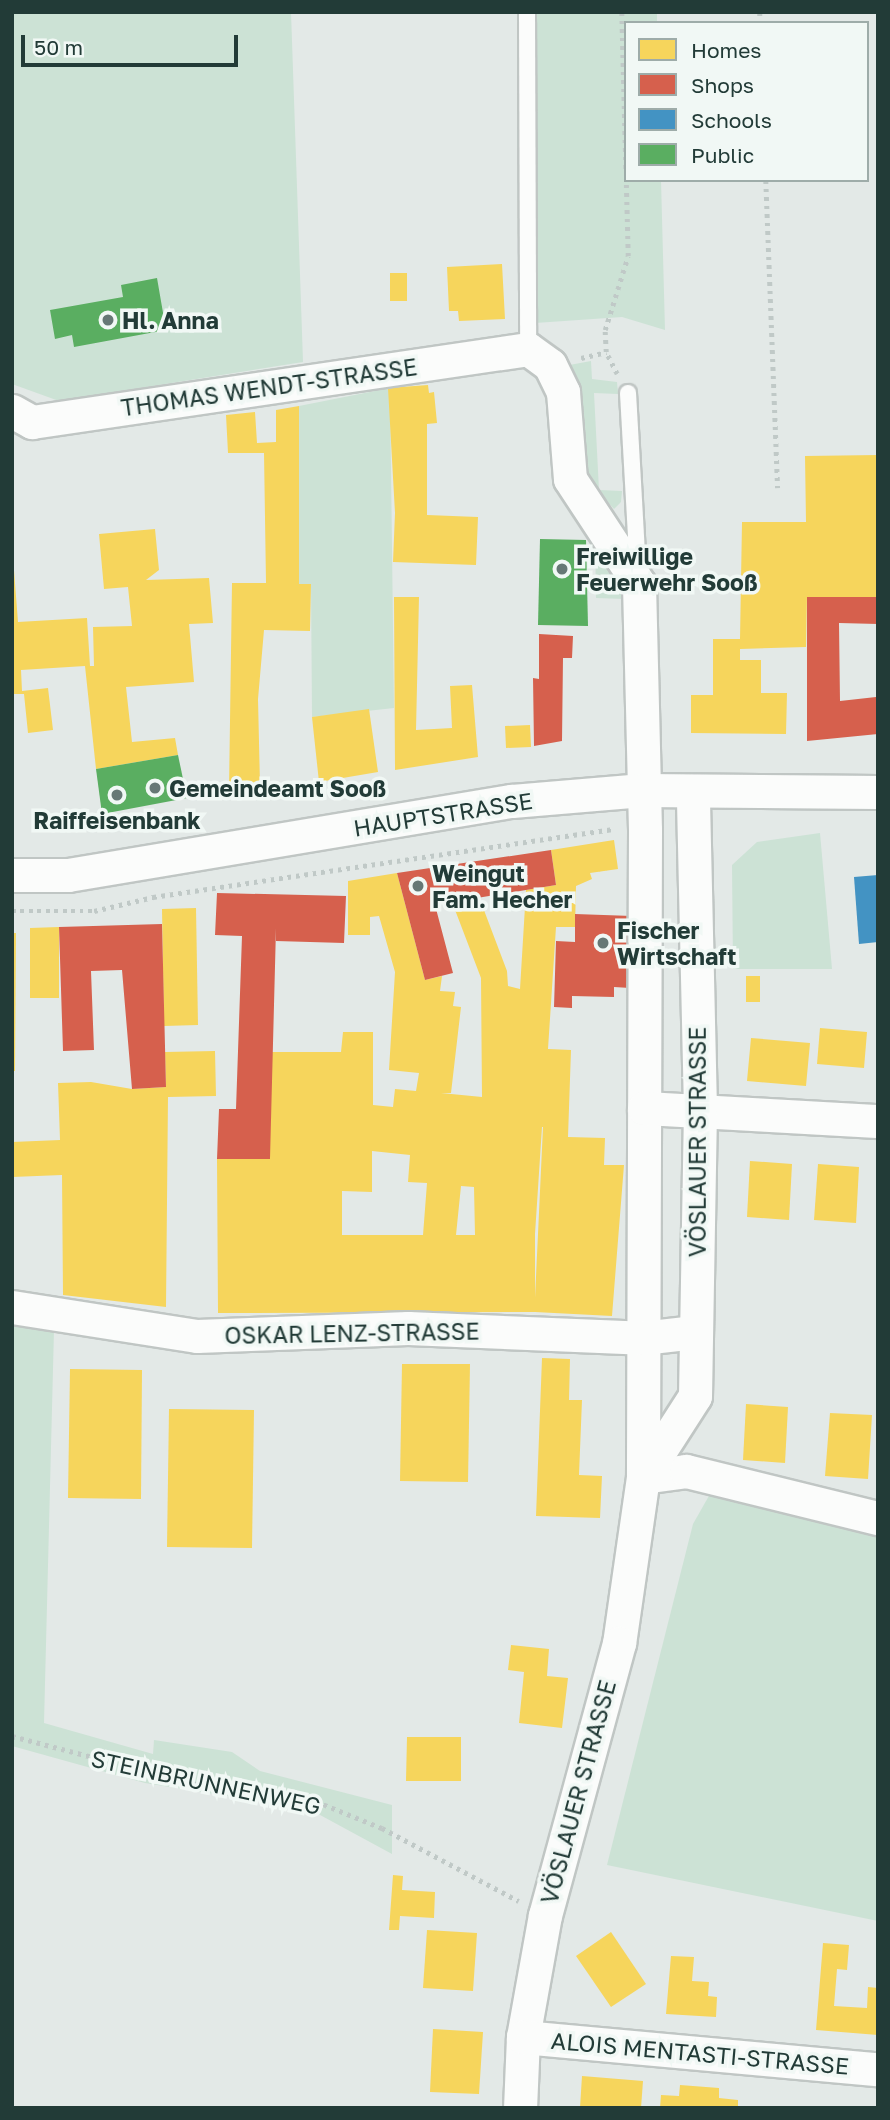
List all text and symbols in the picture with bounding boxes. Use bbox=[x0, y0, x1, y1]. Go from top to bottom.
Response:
scale bar bbox=[24, 21, 242, 65]
legend bbox=[624, 21, 869, 182]
text: 50 m bbox=[34, 34, 83, 60]
text: Homes bbox=[691, 37, 761, 63]
text: Shops bbox=[691, 72, 754, 98]
text: Schools bbox=[691, 107, 772, 133]
text: Public bbox=[691, 142, 754, 168]
place label: Hl. Anna bbox=[122, 306, 219, 334]
marker: Hl. Anna bbox=[100, 312, 116, 328]
street label: THOMAS WENDT-STRASSE bbox=[119, 353, 419, 421]
place label: Freiwillige Feuerwehr Sooß bbox=[576, 542, 758, 596]
marker: Freiwillige Feuerwehr Sooß bbox=[554, 561, 570, 577]
place label: Gemeindeamt Sooß bbox=[169, 774, 386, 802]
marker: Gemeindeamt Sooß bbox=[147, 780, 163, 796]
street label: HAUPTSTRASSE bbox=[352, 786, 534, 842]
marker: Raiffeisenbank bbox=[109, 787, 125, 803]
place label: Raiffeisenbank bbox=[33, 806, 201, 834]
place label: Weingut Fam. Hecher bbox=[432, 859, 573, 913]
marker: Weingut Fam. Hecher bbox=[410, 878, 426, 894]
place label: Fischer Wirtschaft bbox=[617, 916, 736, 970]
marker: Fischer Wirtschaft bbox=[595, 935, 611, 951]
street label: VÖSLAUER STRASSE bbox=[683, 1027, 711, 1257]
street label: OSKAR LENZ-STRASSE bbox=[224, 1317, 480, 1349]
street label: VÖSLAUER STRASSE bbox=[535, 1677, 621, 1907]
street label: STEINBRUNNENWEG bbox=[89, 1744, 323, 1820]
street label: ALOIS MENTASTI-STRASSE bbox=[550, 2026, 850, 2080]

